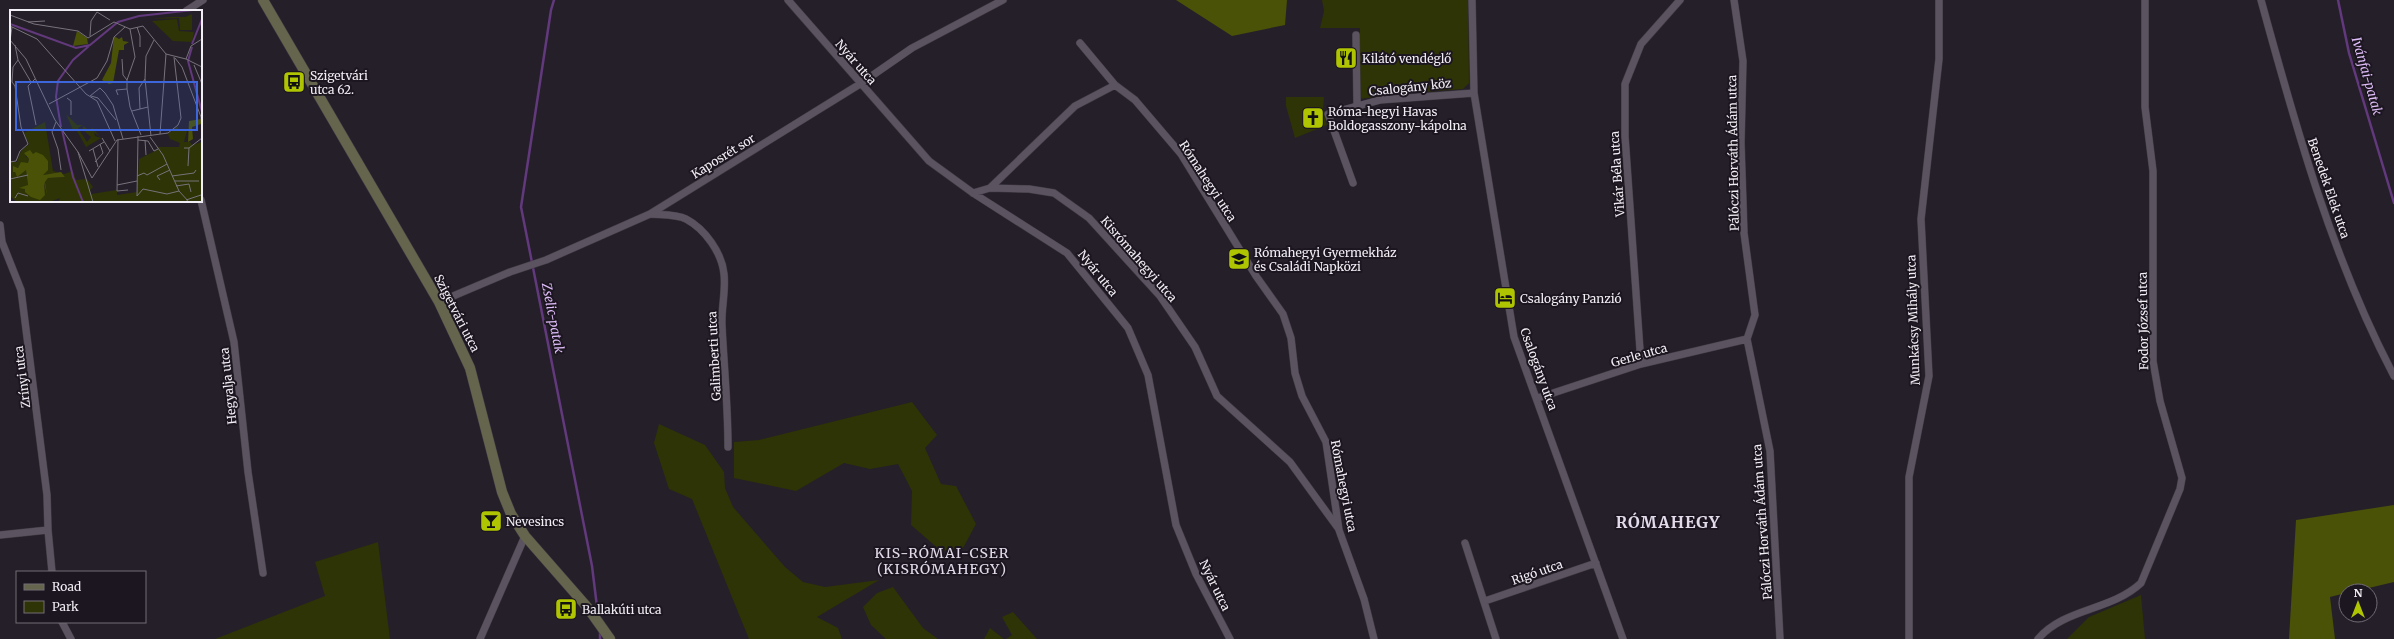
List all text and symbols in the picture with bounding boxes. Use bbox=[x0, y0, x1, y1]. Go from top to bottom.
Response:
inset map bbox=[10, 10, 202, 202]
water label: Ivánfai-patak bbox=[2348, 35, 2386, 117]
street label: Nyár utca bbox=[832, 36, 880, 88]
restaurant icon: Kilátó vendéglő bbox=[1333, 45, 1359, 71]
place label: Kilátó vendéglő bbox=[1362, 51, 1451, 66]
place label: Szigetvári utca 62. bbox=[310, 68, 368, 97]
bus stop icon: Szigetvári utca 62. bbox=[281, 69, 307, 95]
street label: Pálóczi Horváth Ádám utca bbox=[1724, 74, 1742, 231]
street label: Csalogány köz bbox=[1368, 75, 1453, 99]
place label: Róma-hegyi Havas Boldogasszony-kápolna bbox=[1328, 104, 1467, 133]
church icon: Róma-hegyi Havas Boldogasszony-kápolna bbox=[1300, 105, 1326, 131]
street label: Kaposrét sor bbox=[688, 130, 758, 182]
street label: Vikár Béla utca bbox=[1606, 130, 1628, 218]
street label: Benedek Elek utca bbox=[2305, 136, 2353, 241]
street label: Rómahegyi utca bbox=[1176, 138, 1240, 225]
street label: Kisrómahegyi utca bbox=[1098, 213, 1181, 305]
place label: Rómahegyi Gyermekház és Családi Napközi bbox=[1254, 245, 1397, 274]
school or university icon: Rómahegyi Gyermekház és Családi Napközi bbox=[1226, 246, 1252, 272]
street label: Nyár utca bbox=[1075, 247, 1121, 300]
street label: Munkácsy Mihály utca bbox=[1903, 254, 1923, 385]
street label: Fodor József utca bbox=[2135, 271, 2151, 370]
street label: Szigetvári utca bbox=[431, 272, 483, 355]
water label: Zselic-patak bbox=[538, 280, 568, 355]
hotel icon: Csalogány Panzió bbox=[1492, 285, 1518, 311]
place label: Csalogány Panzió bbox=[1520, 291, 1622, 306]
street label: Galimberti utca bbox=[704, 310, 724, 401]
street label: Csalogány utca bbox=[1517, 326, 1561, 413]
street label: Gerle utca bbox=[1609, 340, 1669, 370]
street label: Zrínyi utca bbox=[11, 344, 33, 409]
street label: Hegyalja utca bbox=[216, 346, 240, 425]
street label: Rómahegyi utca bbox=[1328, 439, 1360, 534]
street label: Pálóczi Horváth Ádám utca bbox=[1749, 443, 1775, 600]
bar icon: Nevesincs bbox=[478, 508, 504, 534]
district label: RÓMAHEGY bbox=[1616, 512, 1720, 532]
place label: Nevesincs bbox=[506, 514, 564, 529]
district label: KIS-RÓMAI-CSER (KISRÓMAHEGY) bbox=[875, 544, 1009, 578]
street label: Rigó utca bbox=[1509, 556, 1565, 588]
street label: Nyár utca bbox=[1196, 557, 1234, 614]
legend bbox=[16, 571, 146, 623]
text: Road bbox=[52, 579, 81, 594]
north arrow bbox=[2338, 583, 2378, 623]
text: N bbox=[2354, 586, 2363, 600]
bus stop icon: Ballakúti utca bbox=[553, 596, 579, 622]
text: Park bbox=[52, 599, 79, 614]
place label: Ballakúti utca bbox=[582, 602, 662, 617]

